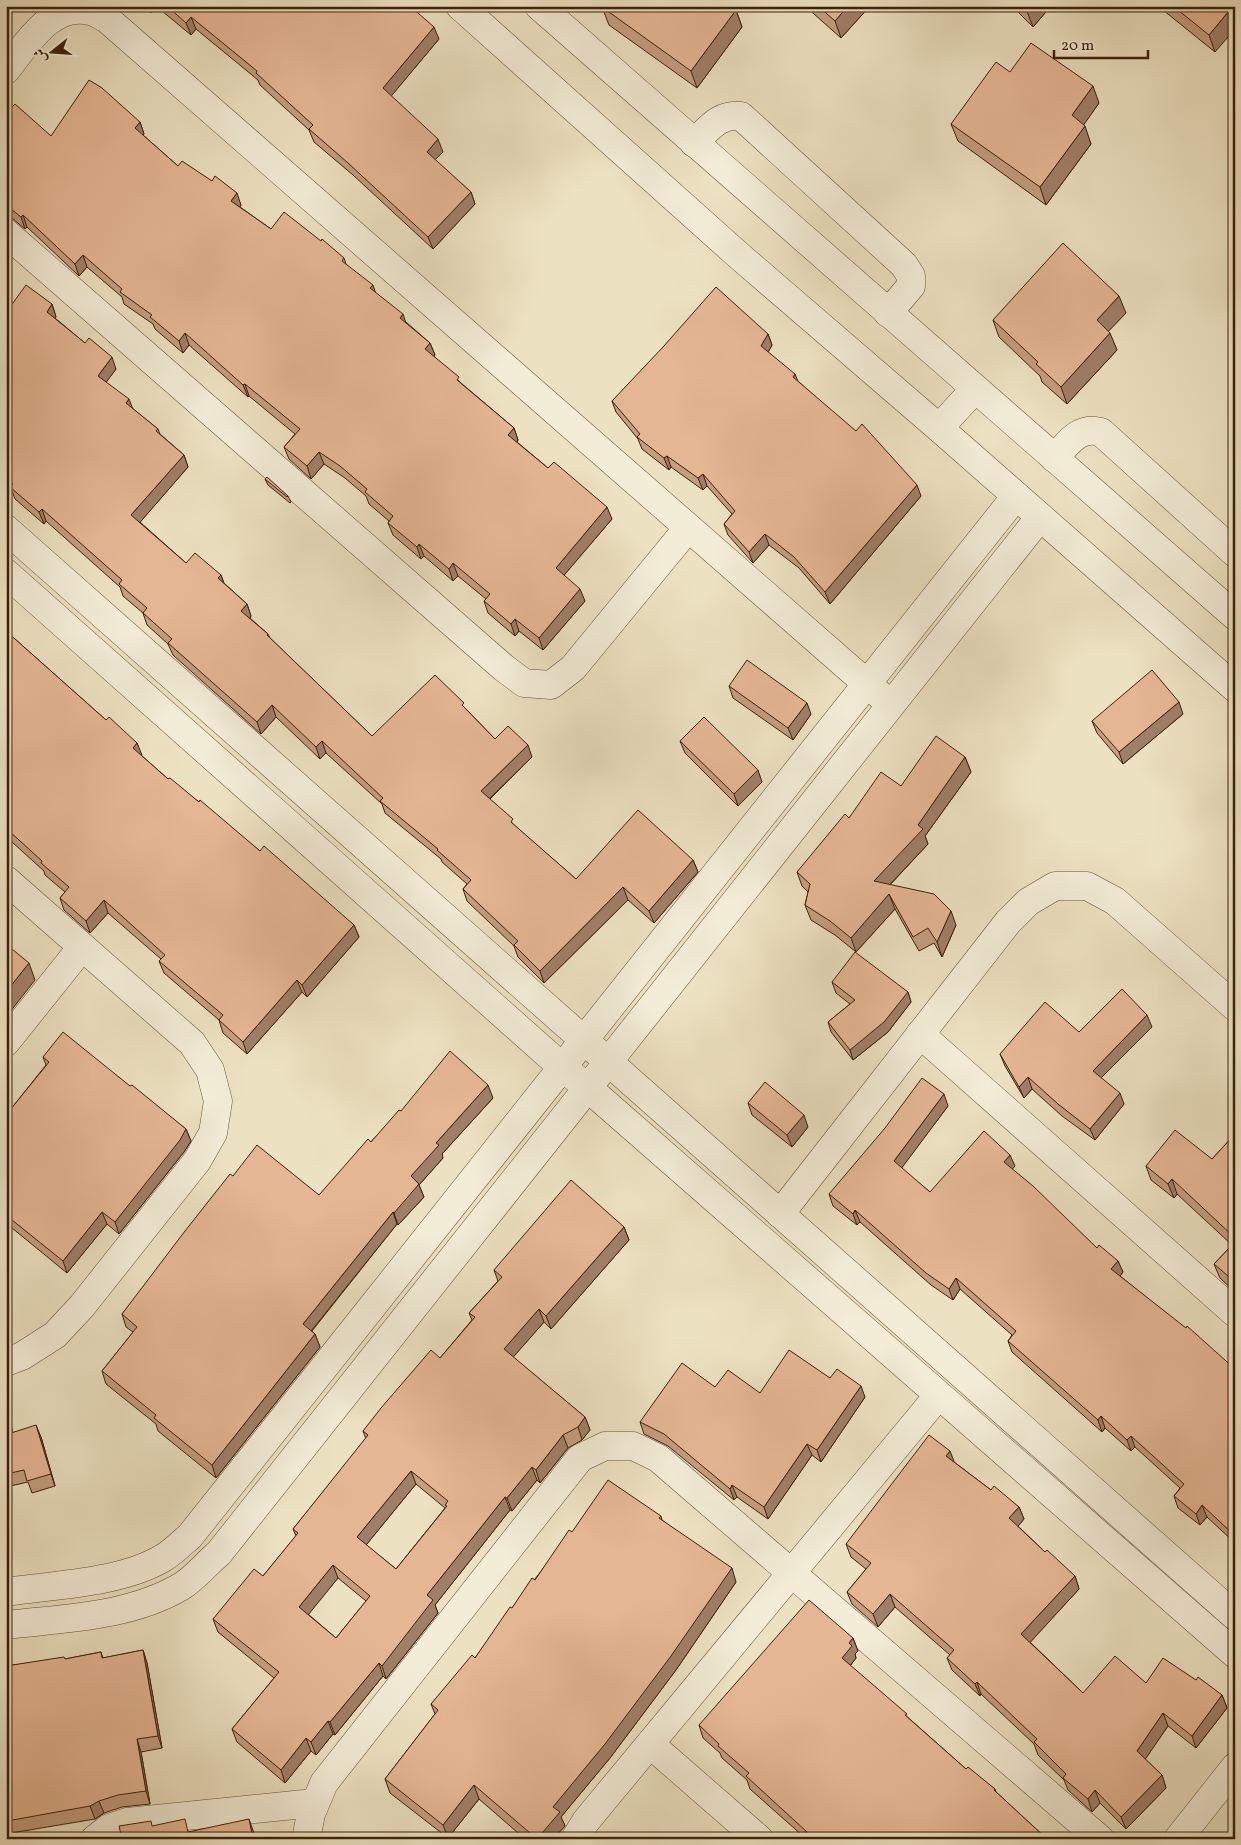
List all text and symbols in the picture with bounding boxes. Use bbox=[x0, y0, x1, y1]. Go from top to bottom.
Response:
north arrow bbox=[28, 28, 78, 78]
scale bar bbox=[1054, 28, 1147, 60]
text: 20 m bbox=[1061, 36, 1094, 57]
text: ش bbox=[30, 46, 52, 65]

